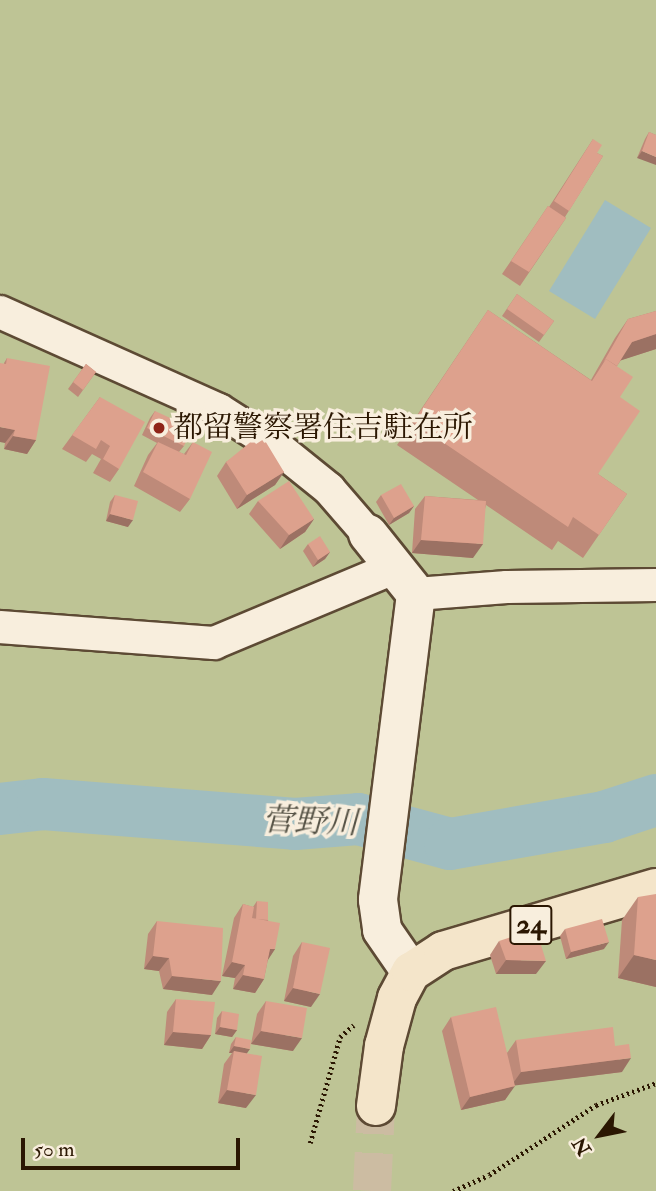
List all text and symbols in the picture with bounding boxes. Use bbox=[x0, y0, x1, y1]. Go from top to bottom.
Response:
place label: 都留警察署住吉駐在所 bbox=[173, 410, 473, 446]
marker: 都留警察署住吉駐在所 bbox=[151, 420, 167, 436]
water label: 菅野川 bbox=[261, 801, 359, 843]
road number: 24 bbox=[508, 900, 554, 950]
north arrow bbox=[565, 1100, 635, 1170]
scale bar bbox=[24, 1124, 243, 1168]
text: N bbox=[568, 1133, 597, 1160]
text: 50 m bbox=[34, 1136, 75, 1163]

